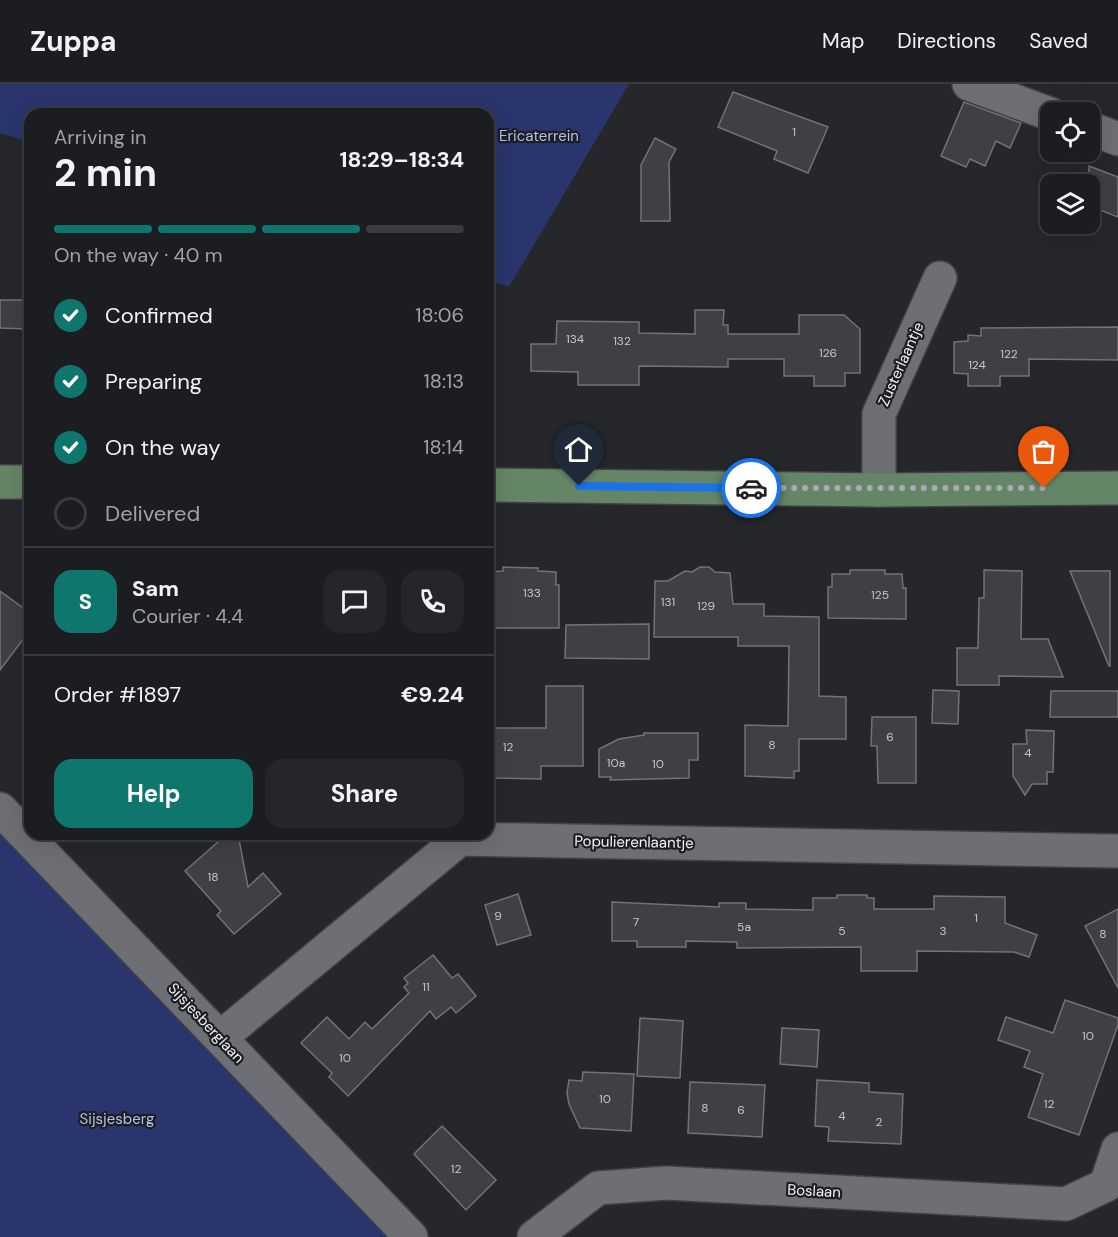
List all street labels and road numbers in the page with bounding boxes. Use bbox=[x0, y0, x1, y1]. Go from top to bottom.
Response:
street label: Zusterlaantje bbox=[874, 319, 928, 409]
street label: Populierenlaantje bbox=[574, 831, 694, 853]
street label: Sijsjesberglaan bbox=[164, 978, 248, 1068]
street label: Boslaan bbox=[787, 1180, 841, 1202]

